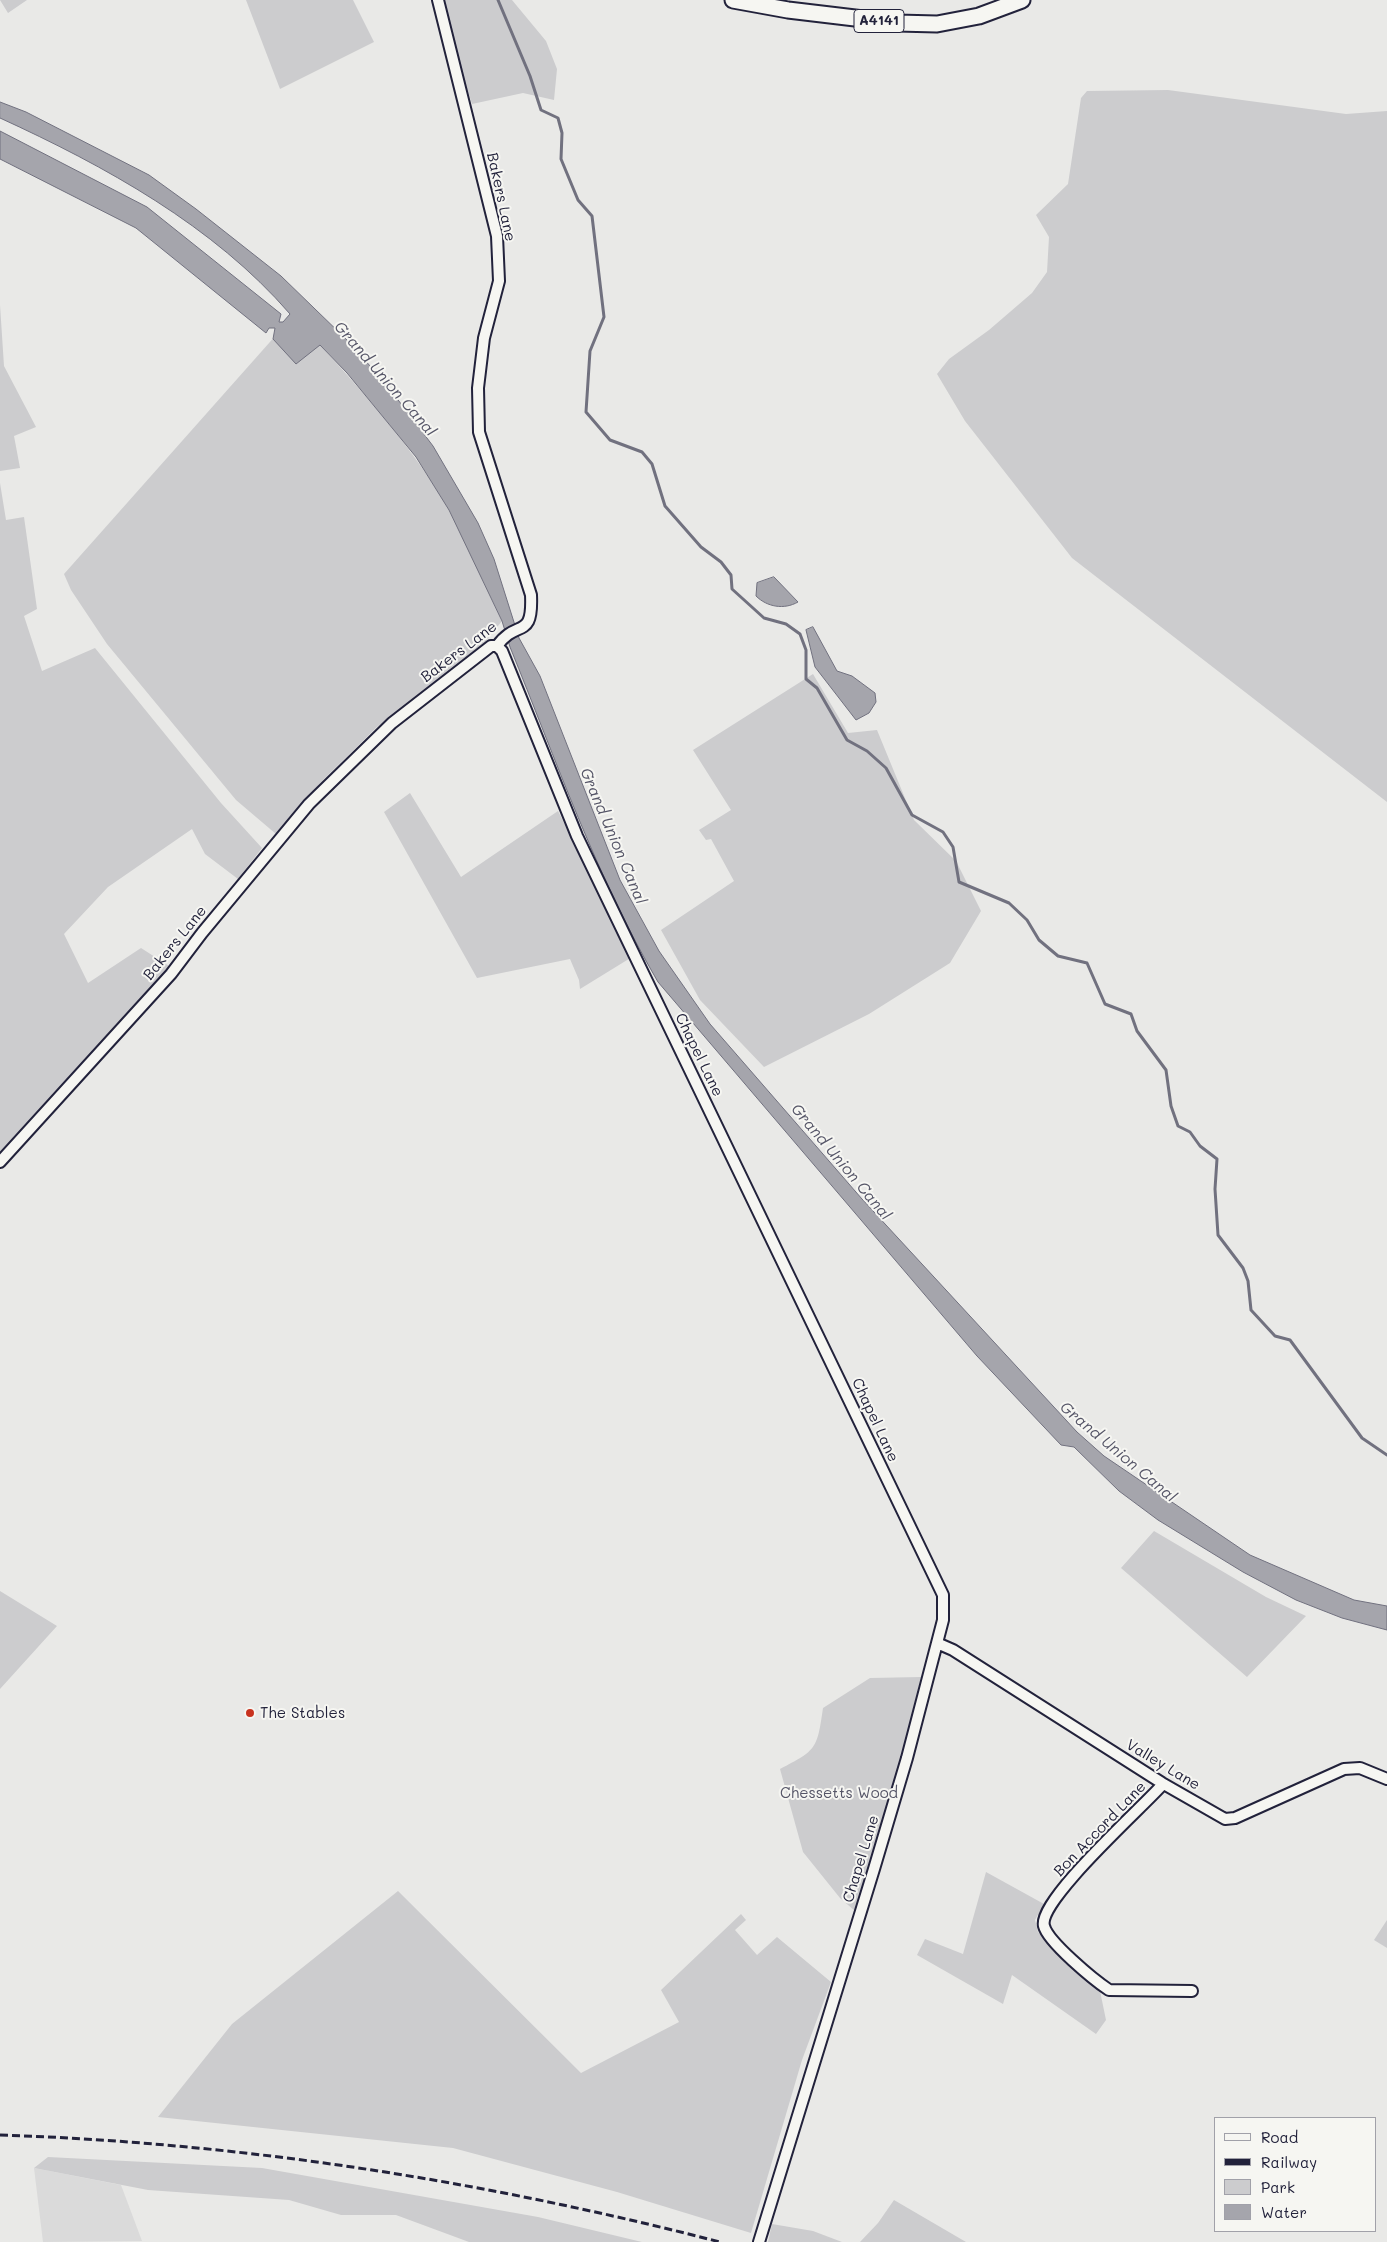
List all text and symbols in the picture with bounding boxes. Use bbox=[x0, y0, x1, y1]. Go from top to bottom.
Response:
road number: A4141 bbox=[854, 10, 904, 32]
street label: Bakers Lane bbox=[483, 151, 519, 243]
water label: Grand Union Canal bbox=[330, 318, 440, 440]
street label: Bakers Lane bbox=[418, 618, 500, 686]
water label: Grand Union Canal bbox=[576, 765, 650, 907]
street label: Bakers Lane bbox=[140, 902, 210, 984]
street label: Chapel Lane bbox=[671, 1010, 727, 1100]
water label: Grand Union Canal bbox=[787, 1100, 895, 1224]
street label: Chapel Lane bbox=[848, 1375, 902, 1465]
water label: Grand Union Canal bbox=[1056, 1398, 1180, 1506]
place label: The Stables bbox=[260, 1704, 345, 1722]
marker: The Stables bbox=[244, 1707, 256, 1719]
street label: Valley Lane bbox=[1123, 1736, 1203, 1794]
street label: Bon Accord Lane bbox=[1050, 1778, 1150, 1880]
park label: Chessetts Wood bbox=[780, 1784, 898, 1802]
street label: Chapel Lane bbox=[839, 1813, 883, 1905]
legend bbox=[1214, 2117, 1377, 2232]
text: Road bbox=[1261, 2127, 1298, 2147]
text: Railway bbox=[1261, 2152, 1317, 2172]
text: Park bbox=[1261, 2177, 1295, 2197]
text: Water bbox=[1261, 2202, 1307, 2222]

